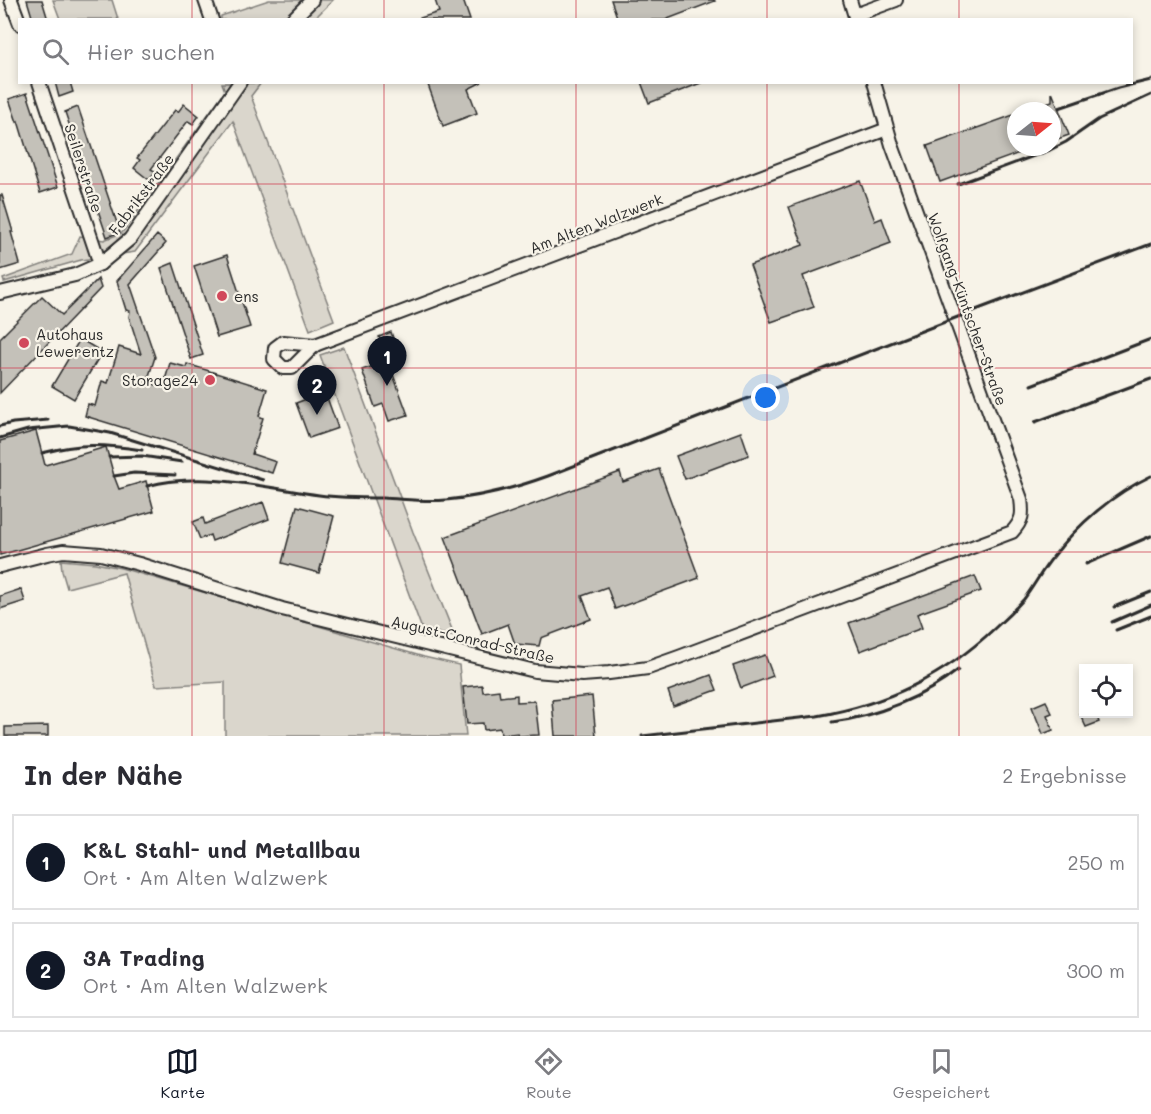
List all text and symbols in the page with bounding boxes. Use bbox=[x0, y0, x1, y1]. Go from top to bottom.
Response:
search box bbox=[18, 18, 1133, 84]
icon: search bbox=[39, 35, 72, 68]
text: Hier suchen bbox=[87, 37, 215, 66]
north arrow bbox=[1007, 102, 1061, 156]
street label: Seilerstraße bbox=[60, 121, 108, 215]
street label: Fabrikstraße bbox=[104, 149, 178, 239]
street label: Am Alten Walzwerk bbox=[526, 188, 666, 258]
street label: Wolfgang-Küntscher-Straße bbox=[924, 210, 1012, 408]
place label: ens bbox=[234, 286, 259, 306]
marker: ens bbox=[215, 289, 229, 303]
place label: Autohaus Lewerentz bbox=[36, 324, 114, 361]
marker: Autohaus Lewerentz bbox=[17, 336, 31, 350]
pin: 1 bbox=[368, 336, 406, 386]
pin: 2 bbox=[298, 366, 336, 415]
place label: Storage24 bbox=[122, 370, 198, 390]
marker: Storage24 bbox=[203, 373, 217, 387]
your location bbox=[751, 383, 780, 412]
street label: August-Conrad-Straße bbox=[389, 610, 557, 668]
map controls bbox=[1079, 664, 1133, 718]
button: locate bbox=[1079, 664, 1133, 718]
text: In der Nähe bbox=[24, 758, 183, 792]
text: 2 Ergebnisse bbox=[1002, 762, 1127, 788]
text: K&L Stahl- und Metallbau bbox=[83, 835, 361, 864]
text: 1 bbox=[41, 849, 50, 875]
text: 250 m bbox=[1068, 849, 1125, 875]
text: Ort · Am Alten Walzwerk bbox=[83, 864, 328, 890]
text: 3A Trading bbox=[83, 943, 205, 972]
text: 2 bbox=[40, 957, 51, 983]
text: 300 m bbox=[1066, 957, 1125, 983]
text: Ort · Am Alten Walzwerk bbox=[83, 972, 328, 998]
tab: Karte bbox=[161, 1045, 205, 1102]
tab: Route bbox=[526, 1045, 572, 1102]
tab: Gespeichert bbox=[893, 1045, 990, 1102]

